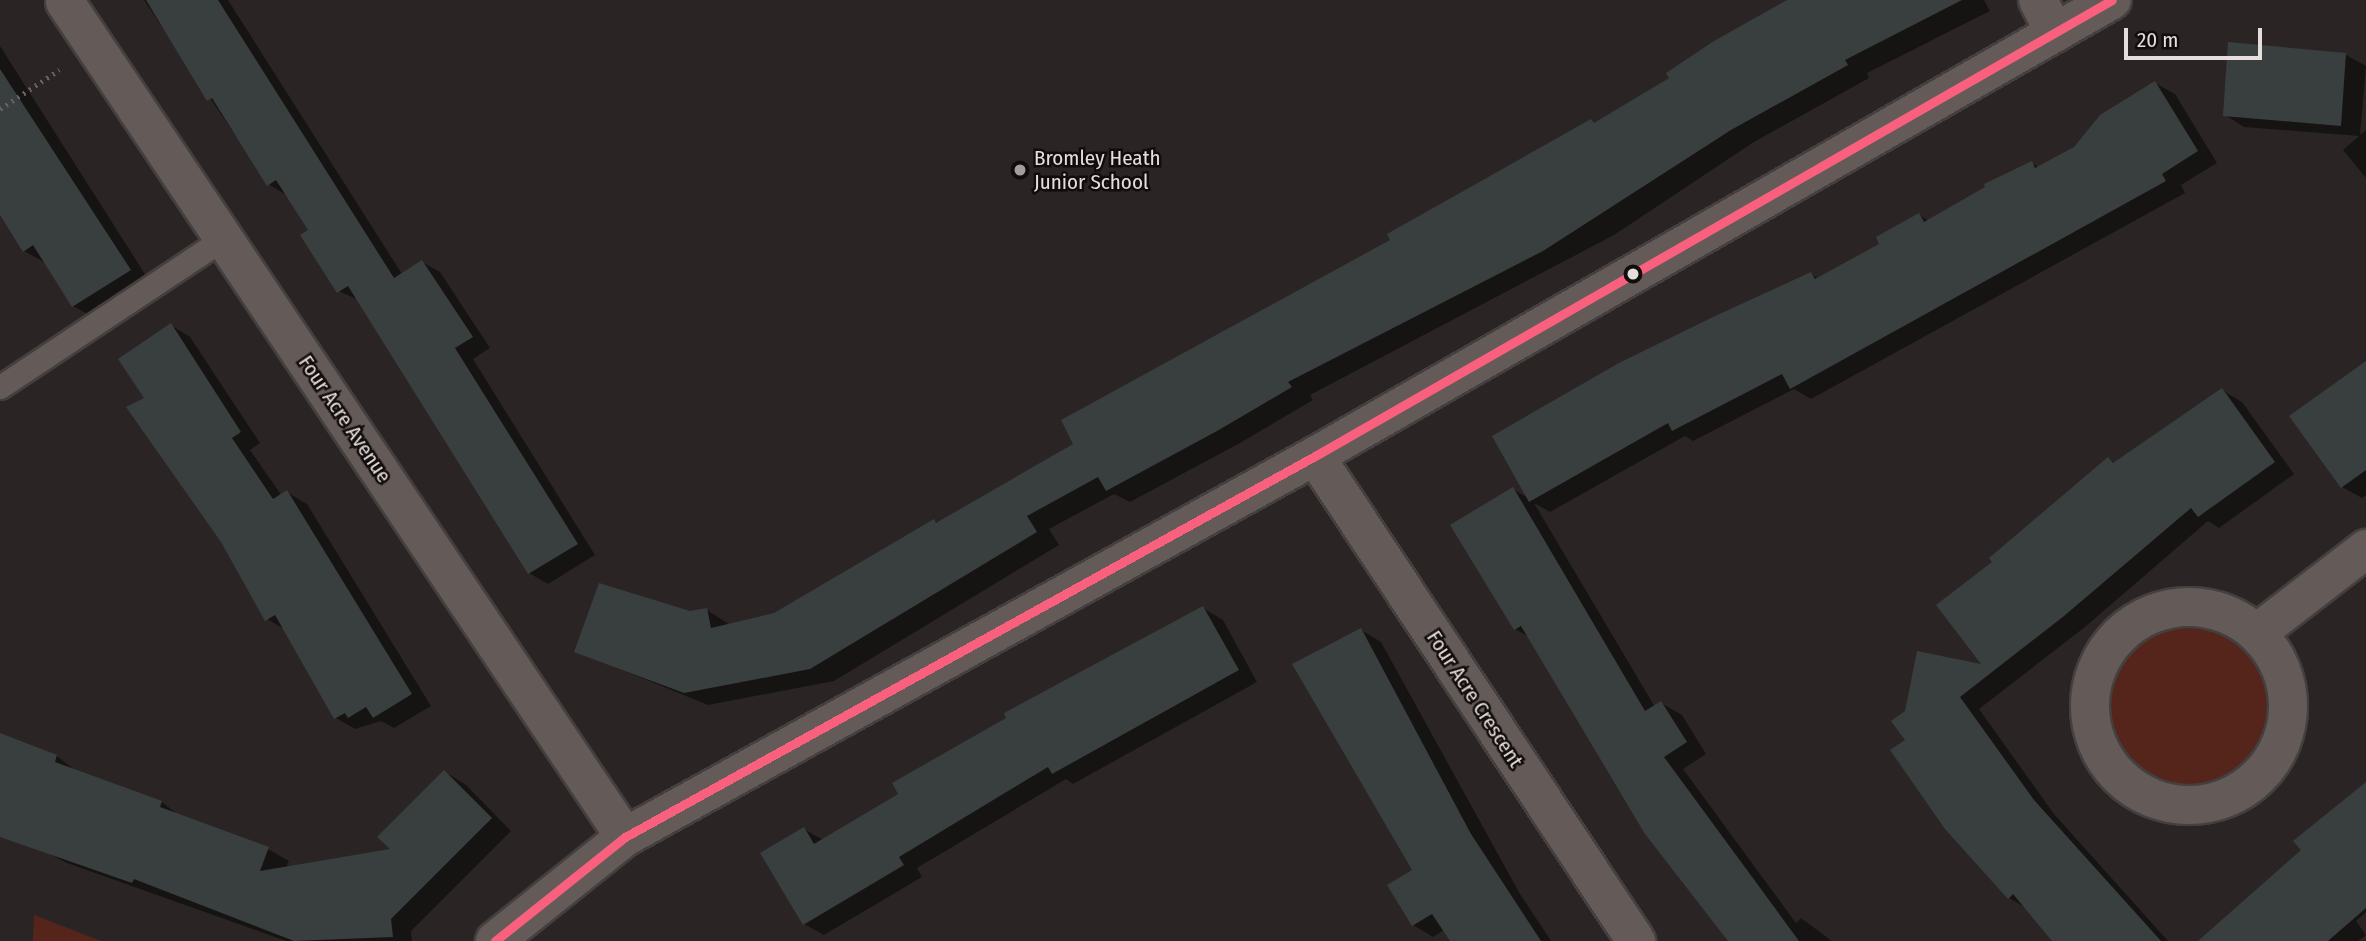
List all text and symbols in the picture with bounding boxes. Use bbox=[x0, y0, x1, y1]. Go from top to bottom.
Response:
scale bar bbox=[2128, 14, 2266, 58]
text: 20 m bbox=[2137, 27, 2178, 53]
place label: Bromley Heath Junior School bbox=[1034, 145, 1161, 195]
marker: Bromley Heath Junior School bbox=[1012, 162, 1028, 178]
unlabelled marker bbox=[1626, 267, 1640, 281]
street label: Four Acre Avenue bbox=[293, 351, 397, 487]
street label: Four Acre Crescent bbox=[1421, 626, 1529, 772]

